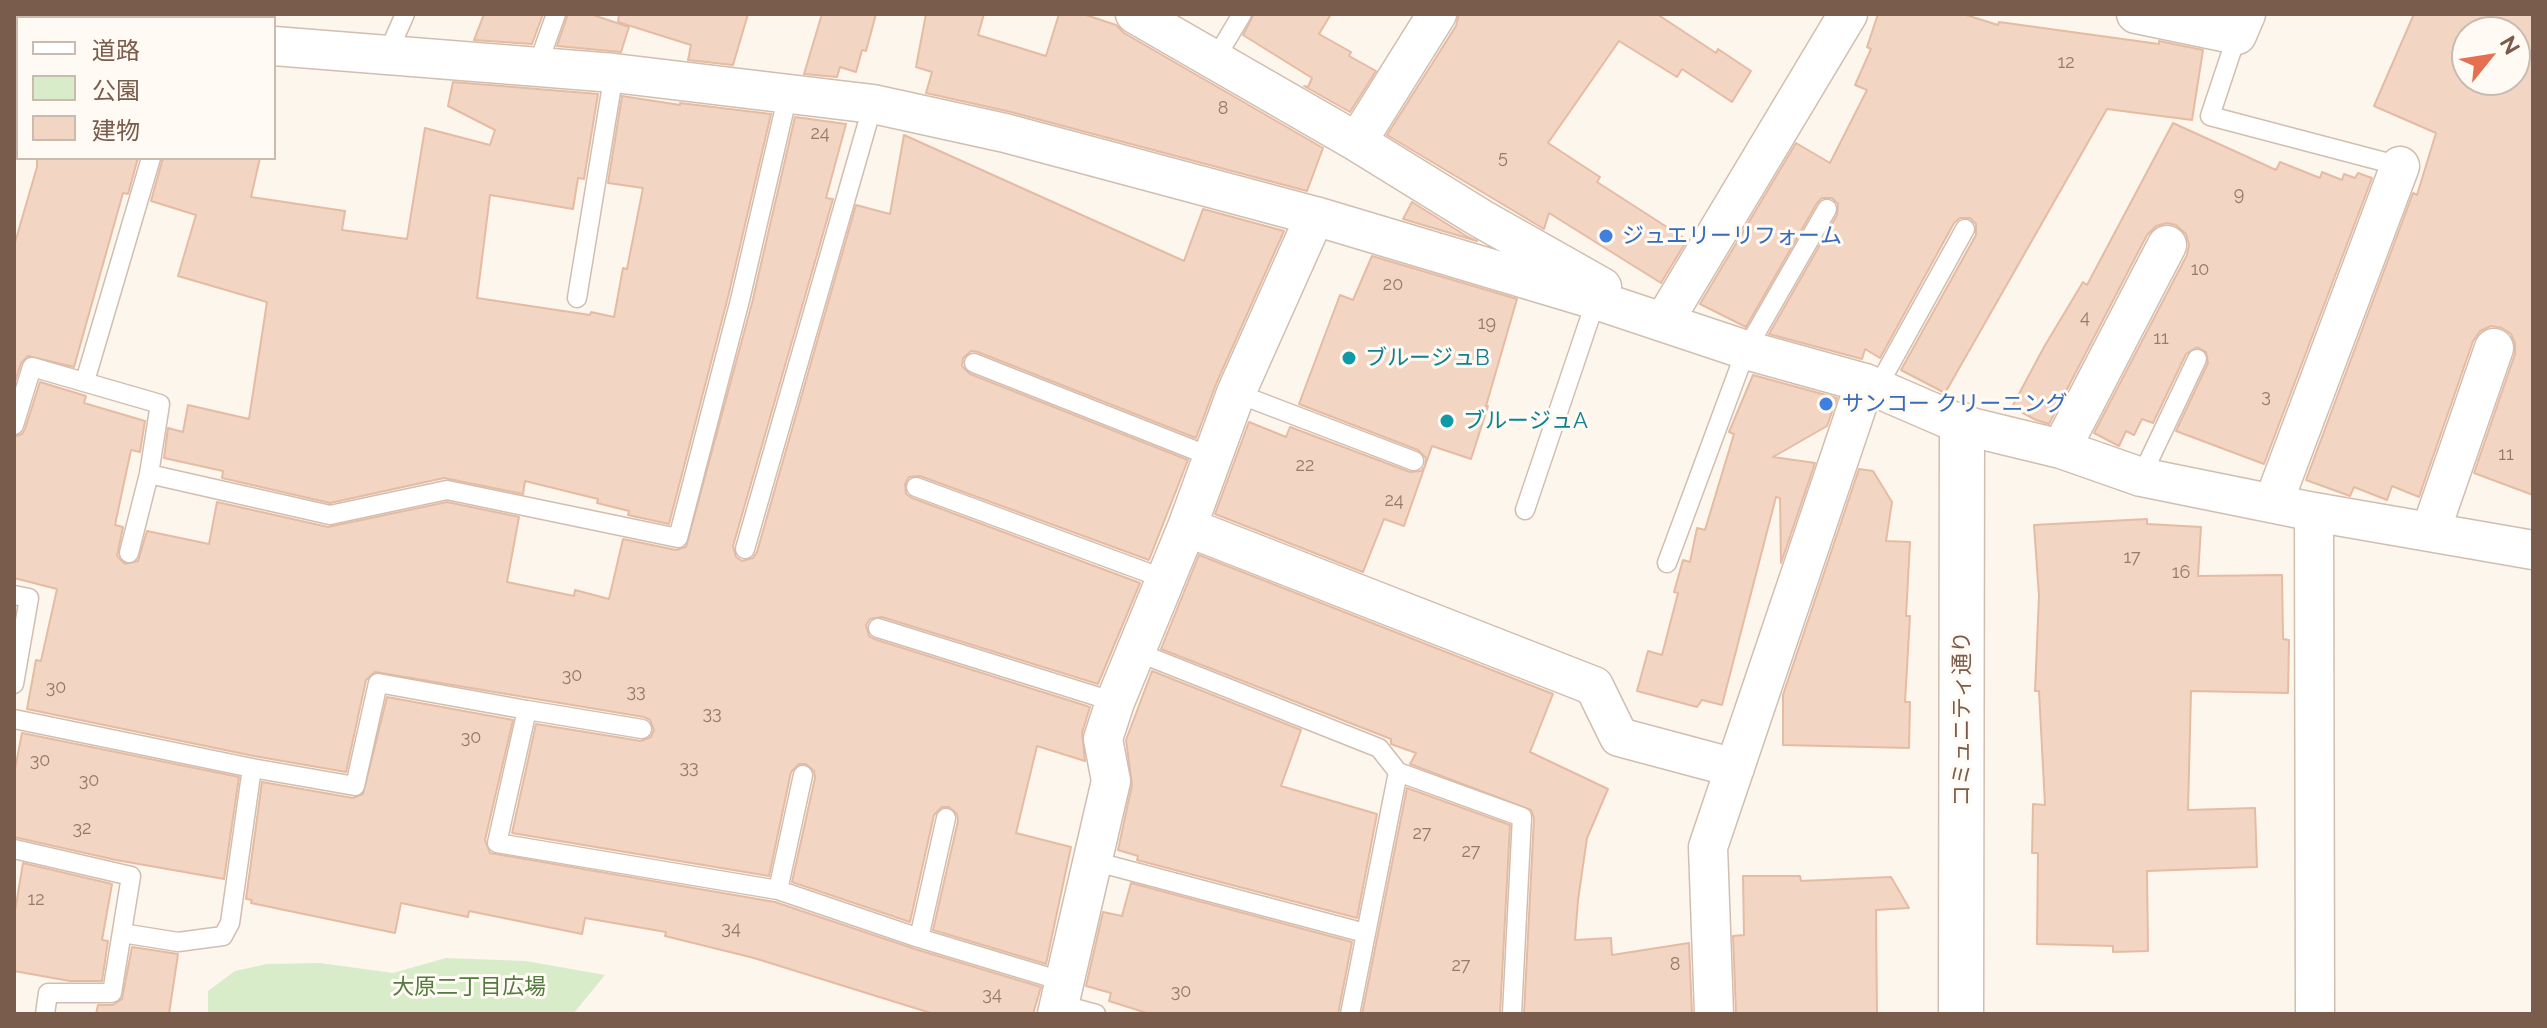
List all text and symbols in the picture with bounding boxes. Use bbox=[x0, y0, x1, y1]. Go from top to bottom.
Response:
legend bbox=[16, 16, 276, 160]
north arrow bbox=[2451, 16, 2531, 96]
text: N bbox=[2495, 31, 2526, 59]
text: 道路 bbox=[92, 36, 140, 65]
house number: 12 bbox=[2057, 52, 2075, 74]
text: 公園 bbox=[92, 76, 140, 105]
house number: 8 bbox=[1218, 98, 1228, 120]
text: 建物 bbox=[92, 116, 140, 145]
house number: 24 bbox=[810, 123, 830, 145]
house number: 5 bbox=[1498, 147, 1508, 169]
house number: 9 bbox=[2234, 184, 2244, 206]
place label: ジュエリーリフォーム bbox=[1622, 223, 1842, 249]
marker: ジュエリーリフォーム bbox=[1597, 227, 1615, 245]
house number: 10 bbox=[2191, 259, 2209, 281]
house number: 20 bbox=[1383, 274, 1403, 296]
house number: 4 bbox=[2080, 307, 2090, 329]
house number: 19 bbox=[1478, 313, 1496, 335]
house number: 11 bbox=[2153, 328, 2169, 350]
place label: ブルージュB bbox=[1365, 345, 1490, 371]
marker: ブルージュB bbox=[1340, 349, 1358, 367]
house number: 3 bbox=[2261, 386, 2271, 408]
place label: サンコー クリーニング bbox=[1842, 391, 2068, 417]
marker: サンコー クリーニング bbox=[1817, 395, 1835, 413]
place label: ブルージュA bbox=[1463, 408, 1588, 434]
marker: ブルージュA bbox=[1438, 412, 1456, 430]
house number: 11 bbox=[2498, 444, 2514, 466]
house number: 22 bbox=[1296, 455, 1314, 477]
house number: 24 bbox=[1384, 490, 1404, 512]
house number: 17 bbox=[2123, 547, 2141, 569]
house number: 16 bbox=[2172, 562, 2190, 584]
street label: コミュニティ通り bbox=[1949, 631, 1975, 807]
house number: 30 bbox=[562, 665, 582, 687]
house number: 30 bbox=[46, 677, 66, 699]
house number: 33 bbox=[626, 681, 646, 703]
house number: 33 bbox=[702, 703, 722, 725]
house number: 30 bbox=[461, 727, 481, 749]
house number: 30 bbox=[30, 750, 50, 772]
house number: 33 bbox=[679, 757, 699, 779]
house number: 30 bbox=[79, 770, 99, 792]
house number: 32 bbox=[73, 818, 91, 840]
house number: 27 bbox=[1412, 823, 1432, 845]
house number: 27 bbox=[1461, 841, 1481, 863]
house number: 12 bbox=[27, 889, 45, 911]
house number: 34 bbox=[721, 918, 741, 940]
house number: 8 bbox=[1670, 954, 1680, 976]
house number: 27 bbox=[1451, 955, 1471, 977]
park label: 大原二丁目広場 bbox=[392, 974, 546, 1000]
house number: 30 bbox=[1171, 981, 1191, 1003]
house number: 34 bbox=[982, 984, 1002, 1006]

